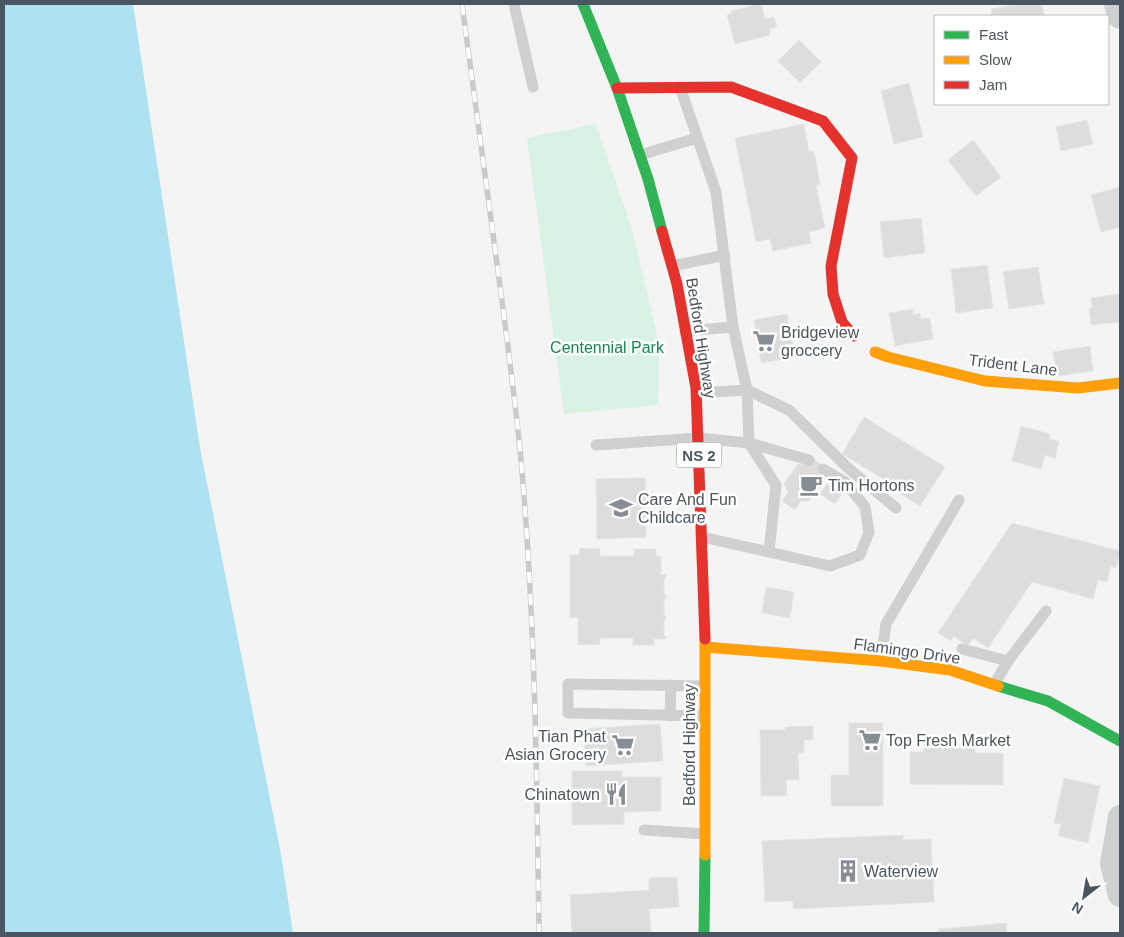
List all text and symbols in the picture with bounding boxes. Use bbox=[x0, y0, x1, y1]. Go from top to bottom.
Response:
legend bbox=[934, 15, 1109, 105]
text: Fast bbox=[979, 26, 1009, 43]
text: Slow bbox=[979, 51, 1012, 68]
text: Jam bbox=[979, 76, 1007, 93]
street label: Bedford Highway bbox=[683, 276, 719, 400]
place label: Bridgeview groccery bbox=[781, 324, 860, 359]
supermarket icon: Bridgeview groccery bbox=[751, 328, 777, 354]
park label: Centennial Park bbox=[550, 339, 665, 356]
street label: Trident Lane bbox=[968, 351, 1058, 379]
road number: NS 2 bbox=[676, 442, 722, 468]
cafe icon: Tim Hortons bbox=[798, 472, 824, 498]
place label: Tim Hortons bbox=[828, 477, 915, 494]
place label: Care And Fun Childcare bbox=[638, 491, 737, 526]
school or university icon: Care And Fun Childcare bbox=[608, 495, 634, 521]
street label: Flamingo Drive bbox=[853, 635, 962, 667]
street label: Bedford Highway bbox=[681, 684, 698, 806]
supermarket icon: Top Fresh Market bbox=[857, 727, 883, 753]
place label: Tian Phat Asian Grocery bbox=[505, 728, 607, 763]
supermarket icon: Tian Phat Asian Grocery bbox=[610, 732, 636, 758]
place label: Top Fresh Market bbox=[886, 732, 1011, 749]
restaurant icon: Chinatown bbox=[603, 781, 629, 807]
place label: Chinatown bbox=[524, 786, 600, 803]
building icon: Waterview bbox=[835, 858, 861, 884]
place label: Waterview bbox=[864, 863, 939, 880]
north arrow bbox=[1059, 872, 1109, 922]
text: N bbox=[1069, 899, 1086, 918]

